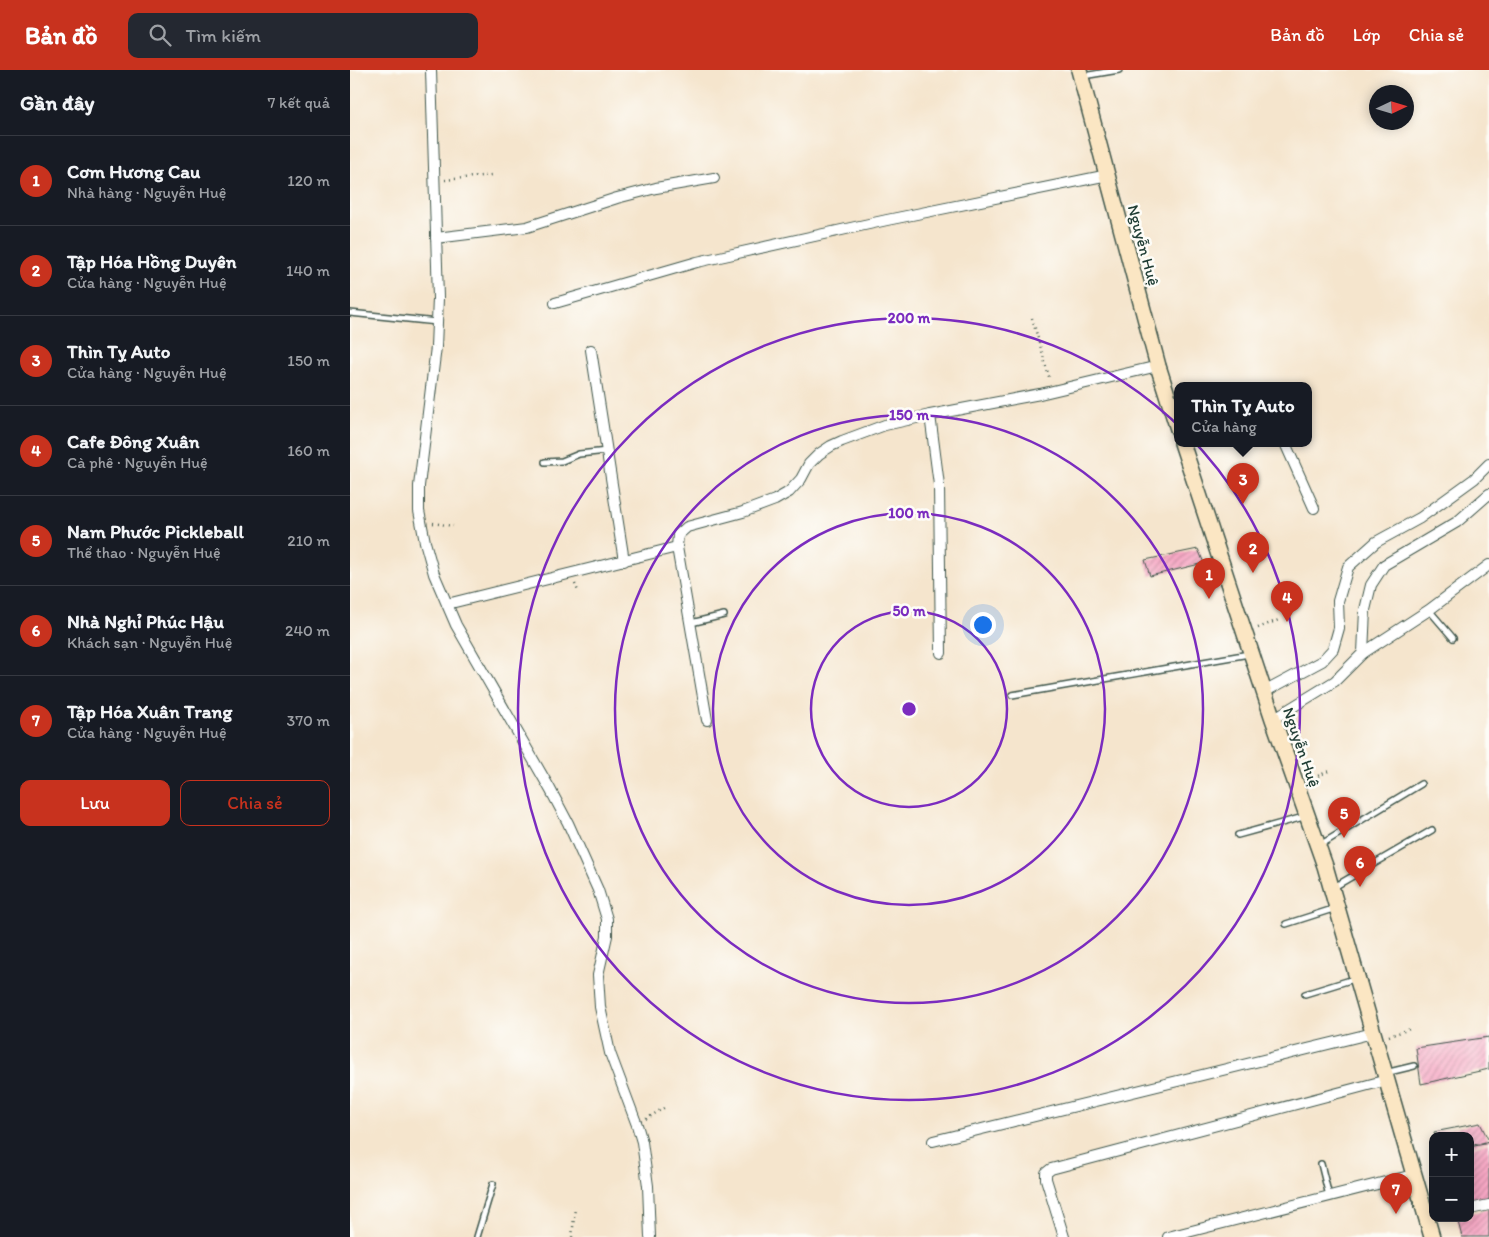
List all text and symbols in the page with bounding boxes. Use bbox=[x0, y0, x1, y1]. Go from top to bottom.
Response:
search box bbox=[128, 13, 478, 58]
text: Bản đồ bbox=[25, 21, 98, 50]
icon: search bbox=[146, 21, 174, 49]
text: Tìm kiếm bbox=[186, 24, 261, 47]
text: Bản đồ bbox=[1270, 24, 1325, 46]
text: Lớp bbox=[1353, 24, 1381, 46]
text: Chia sẻ bbox=[1409, 24, 1464, 46]
north arrow bbox=[1369, 85, 1414, 130]
text: Gần đây bbox=[20, 90, 94, 115]
text: 7 kết quả bbox=[268, 93, 330, 112]
text: Cơm Hương Cau bbox=[67, 160, 201, 183]
text: 1 bbox=[32, 171, 40, 190]
text: 120 m bbox=[287, 171, 330, 190]
text: Nhà hàng · Nguyễn Huệ bbox=[67, 183, 226, 202]
street label: Nguyễn Huệ bbox=[1124, 202, 1163, 288]
text: Tập Hóa Hồng Duyên bbox=[67, 250, 236, 273]
text: 2 bbox=[32, 261, 40, 280]
text: 140 m bbox=[286, 261, 330, 280]
text: Cửa hàng · Nguyễn Huệ bbox=[67, 273, 227, 292]
text: 200 m bbox=[888, 309, 931, 327]
text: Thìn Tỵ Auto bbox=[67, 340, 170, 363]
text: 3 bbox=[32, 351, 40, 370]
text: 150 m bbox=[287, 351, 330, 370]
text: Cửa hàng · Nguyễn Huệ bbox=[67, 363, 227, 382]
popup bbox=[1174, 382, 1312, 447]
text: Thìn Tỵ Auto bbox=[1191, 394, 1295, 417]
text: 150 m bbox=[889, 406, 929, 424]
text: Cửa hàng bbox=[1191, 417, 1257, 436]
text: Cafe Đông Xuân bbox=[67, 430, 200, 453]
text: 4 bbox=[31, 441, 41, 460]
text: 160 m bbox=[287, 441, 330, 460]
text: Cà phê · Nguyễn Huệ bbox=[67, 453, 208, 472]
pin: 3 bbox=[1227, 463, 1259, 504]
text: 100 m bbox=[888, 504, 930, 522]
text: Nam Phước Pickleball bbox=[67, 520, 244, 543]
text: 5 bbox=[32, 531, 40, 550]
text: 210 m bbox=[287, 531, 330, 550]
pin: 2 bbox=[1237, 532, 1269, 573]
text: Thể thao · Nguyễn Huệ bbox=[67, 543, 221, 562]
pin: 1 bbox=[1193, 558, 1225, 599]
pin: 4 bbox=[1271, 581, 1303, 622]
text: 50 m bbox=[892, 602, 926, 620]
text: Nhà Nghỉ Phúc Hậu bbox=[67, 610, 224, 633]
your location bbox=[970, 612, 996, 638]
text: 6 bbox=[32, 621, 40, 640]
text: 240 m bbox=[285, 621, 330, 640]
text: Khách sạn · Nguyễn Huệ bbox=[67, 633, 232, 652]
text: Tập Hóa Xuân Trang bbox=[67, 700, 232, 723]
centre of rings bbox=[900, 700, 918, 718]
street label: Nguyễn Huệ bbox=[1279, 705, 1324, 790]
text: 7 bbox=[32, 711, 40, 730]
text: 370 m bbox=[286, 711, 330, 730]
text: Cửa hàng · Nguyễn Huệ bbox=[67, 723, 227, 742]
button: Lưu bbox=[20, 780, 170, 826]
button: Chia sẻ bbox=[180, 780, 330, 826]
pin: 5 bbox=[1328, 797, 1360, 838]
pin: 6 bbox=[1344, 846, 1376, 887]
map controls bbox=[1429, 1132, 1474, 1222]
button: + bbox=[1429, 1132, 1474, 1177]
pin: 7 bbox=[1380, 1173, 1412, 1214]
button: − bbox=[1429, 1177, 1474, 1222]

